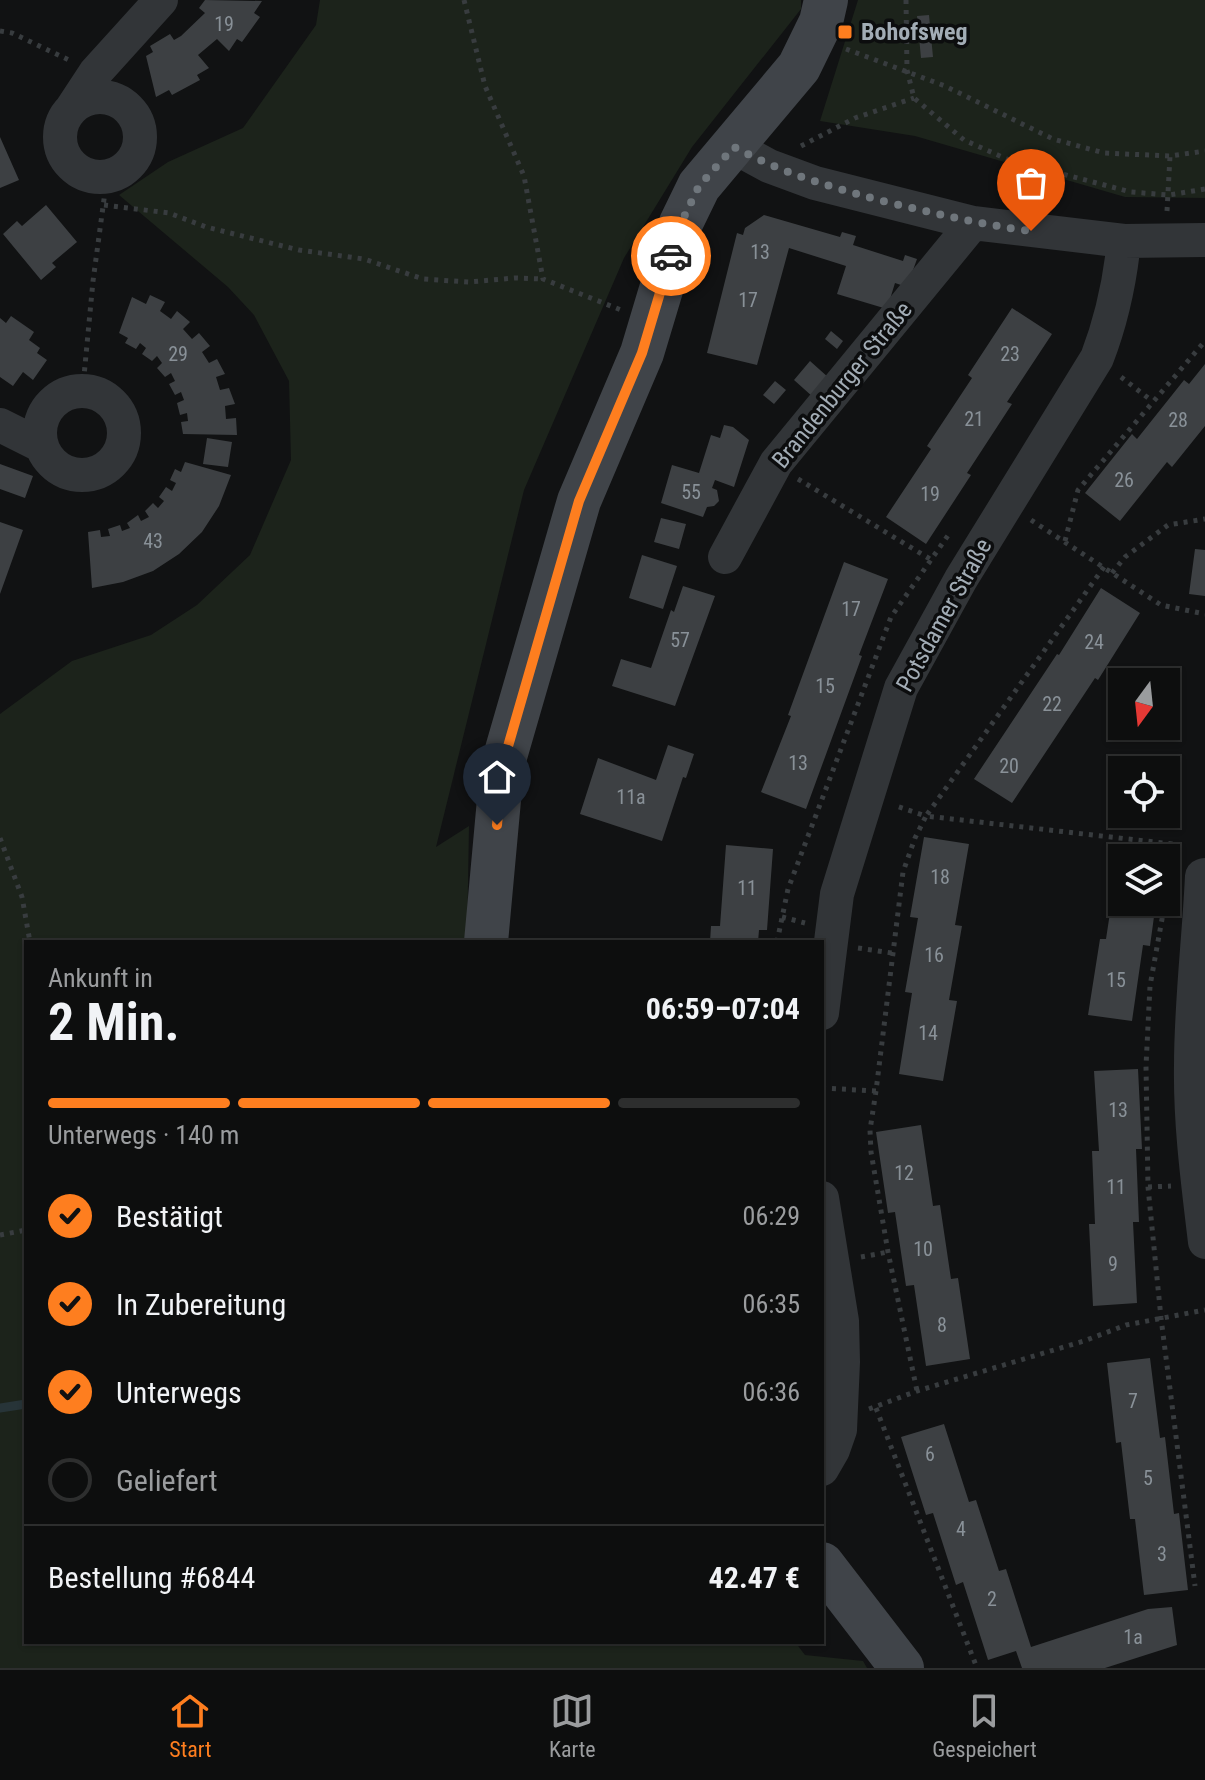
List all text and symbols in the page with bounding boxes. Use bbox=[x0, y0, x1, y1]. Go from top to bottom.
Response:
house number: 19 bbox=[214, 12, 234, 36]
place label: Bohofsweg bbox=[861, 18, 968, 46]
marker: Bohofsweg bbox=[836, 23, 854, 41]
pin bbox=[997, 149, 1065, 231]
icon: bag bbox=[1009, 161, 1053, 205]
courier bbox=[631, 216, 711, 296]
icon: car bbox=[649, 234, 693, 278]
house number: 13 bbox=[750, 240, 770, 264]
house number: 17 bbox=[738, 288, 758, 312]
street label: Brandenburger Straße bbox=[766, 296, 918, 474]
house number: 29 bbox=[168, 342, 188, 366]
house number: 23 bbox=[1000, 342, 1020, 366]
house number: 21 bbox=[964, 407, 984, 431]
house number: 28 bbox=[1168, 408, 1188, 432]
house number: 26 bbox=[1114, 468, 1134, 492]
house number: 55 bbox=[681, 480, 701, 504]
house number: 19 bbox=[920, 482, 940, 506]
house number: 43 bbox=[143, 529, 163, 553]
street label: Potsdamer Straße bbox=[890, 534, 998, 696]
house number: 17 bbox=[841, 597, 861, 621]
house number: 57 bbox=[670, 628, 690, 652]
house number: 24 bbox=[1084, 630, 1104, 654]
north arrow bbox=[1108, 668, 1180, 740]
map controls bbox=[1108, 668, 1180, 916]
house number: 15 bbox=[815, 674, 835, 698]
house number: 22 bbox=[1042, 692, 1062, 716]
pin bbox=[463, 743, 531, 825]
house number: 13 bbox=[788, 751, 808, 775]
house number: 20 bbox=[999, 754, 1019, 778]
icon: home bbox=[475, 755, 519, 799]
button: locate bbox=[1108, 756, 1180, 828]
house number: 11a bbox=[616, 785, 646, 809]
button: layers bbox=[1108, 844, 1180, 916]
house number: 18 bbox=[930, 865, 950, 889]
house number: 11 bbox=[737, 876, 757, 900]
house number: 16 bbox=[924, 943, 944, 967]
text: Ankunft in bbox=[48, 963, 153, 993]
house number: 15 bbox=[1106, 968, 1126, 992]
text: 06:59–07:04 bbox=[646, 991, 800, 1026]
text: 2 Min. bbox=[48, 992, 180, 1053]
house number: 14 bbox=[918, 1021, 938, 1045]
house number: 13 bbox=[1108, 1098, 1128, 1122]
text: Unterwegs · 140 m bbox=[48, 1120, 239, 1150]
house number: 12 bbox=[894, 1161, 914, 1185]
house number: 11 bbox=[1106, 1175, 1126, 1199]
icon: check bbox=[48, 1194, 92, 1238]
text: Bestätigt bbox=[116, 1199, 223, 1234]
text: 06:29 bbox=[743, 1201, 800, 1231]
house number: 10 bbox=[913, 1237, 933, 1261]
house number: 9 bbox=[1108, 1252, 1118, 1276]
icon: check bbox=[48, 1282, 92, 1326]
text: In Zubereitung bbox=[116, 1287, 286, 1322]
text: 06:35 bbox=[743, 1289, 800, 1319]
house number: 8 bbox=[937, 1313, 947, 1337]
icon: check bbox=[48, 1370, 92, 1414]
text: Unterwegs bbox=[116, 1375, 242, 1410]
text: 06:36 bbox=[743, 1377, 800, 1407]
house number: 7 bbox=[1128, 1389, 1138, 1413]
house number: 6 bbox=[925, 1442, 935, 1466]
text: Geliefert bbox=[116, 1463, 218, 1498]
house number: 5 bbox=[1143, 1466, 1153, 1490]
house number: 4 bbox=[956, 1517, 966, 1541]
house number: 3 bbox=[1157, 1542, 1167, 1566]
text: Bestellung #6844 bbox=[48, 1560, 255, 1595]
text: 42.47 € bbox=[709, 1560, 800, 1595]
house number: 2 bbox=[987, 1587, 997, 1611]
house number: 1a bbox=[1123, 1625, 1143, 1649]
tab: Start bbox=[168, 1689, 212, 1762]
tab: Karte bbox=[549, 1689, 596, 1762]
tab: Gespeichert bbox=[932, 1689, 1037, 1762]

